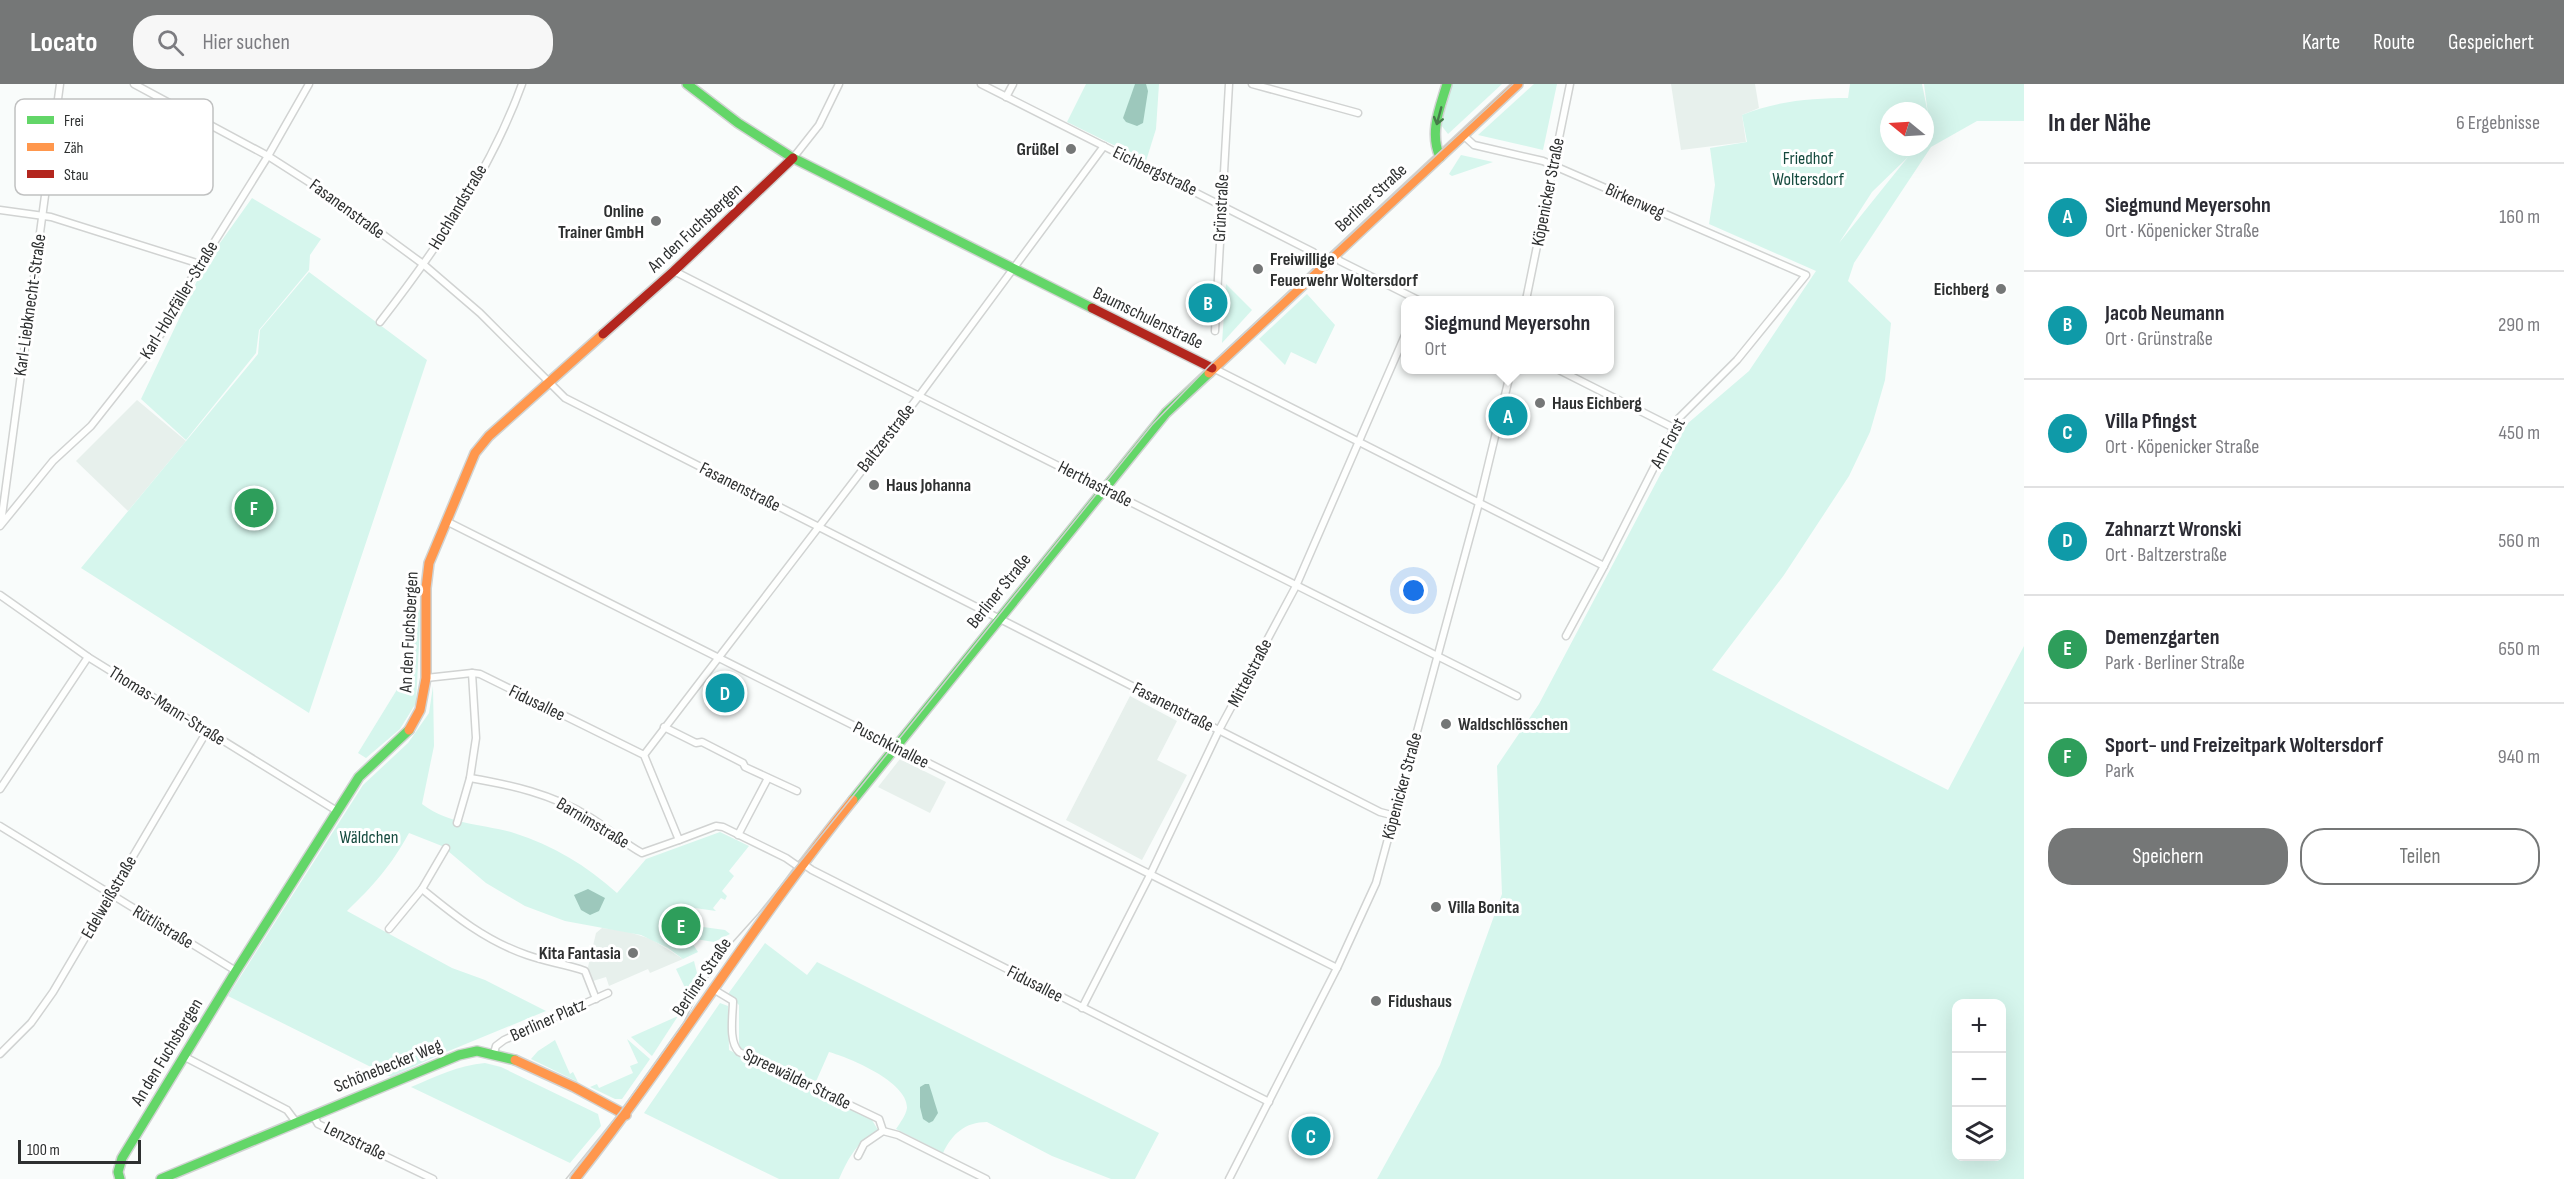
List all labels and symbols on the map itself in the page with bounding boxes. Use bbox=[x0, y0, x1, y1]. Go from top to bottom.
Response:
legend bbox=[15, 99, 213, 195]
north arrow bbox=[1880, 102, 1934, 156]
one-way arrow bbox=[1432, 106, 1444, 125]
text: Frei bbox=[64, 112, 84, 131]
street label: Köpenicker Straße bbox=[1527, 136, 1569, 248]
text: Zäh bbox=[64, 139, 83, 158]
place label: Grüßel bbox=[1017, 139, 1059, 160]
marker: Grüßel bbox=[1064, 142, 1078, 156]
street label: Eichbergstraße bbox=[1110, 142, 1200, 200]
park label: Friedhof Woltersdorf bbox=[1772, 148, 1845, 190]
street label: Berliner Straße bbox=[1331, 160, 1411, 236]
street label: Hochlandstraße bbox=[424, 161, 492, 253]
text: Stau bbox=[64, 166, 89, 185]
street label: Grünstraße bbox=[1209, 174, 1233, 242]
street label: Fasanenstraße bbox=[305, 175, 389, 243]
street label: An den Fuchsbergen bbox=[643, 179, 746, 278]
street label: Birkenweg bbox=[1602, 179, 1668, 223]
place label: Online Trainer GmbH bbox=[558, 201, 644, 243]
marker: Online Trainer GmbH bbox=[649, 214, 663, 228]
street label: Karl-Liebknecht-Straße bbox=[10, 233, 50, 377]
street label: Karl-Holzfäller-Straße bbox=[136, 237, 222, 363]
place label: Freiwillige Feuerwehr Woltersdorf bbox=[1270, 249, 1418, 291]
marker: Freiwillige Feuerwehr Woltersdorf bbox=[1251, 262, 1265, 276]
place label: Eichberg bbox=[1934, 279, 1989, 300]
pin: B bbox=[1188, 280, 1228, 326]
street label: Baumschulenstraße bbox=[1089, 282, 1207, 354]
marker: Eichberg bbox=[1994, 282, 2008, 296]
place label: Haus Eichberg bbox=[1552, 393, 1642, 414]
pin: A bbox=[1488, 394, 1528, 438]
marker: Haus Eichberg bbox=[1533, 396, 1547, 410]
street label: Baltzerstraße bbox=[853, 400, 919, 476]
street label: Am Forst bbox=[1646, 414, 1690, 472]
street label: Herthastraße bbox=[1054, 456, 1136, 512]
street label: Fasanenstraße bbox=[696, 458, 784, 516]
place label: Haus Johanna bbox=[886, 475, 971, 496]
marker: Haus Johanna bbox=[867, 478, 881, 492]
pin: F bbox=[234, 486, 274, 530]
street label: Berliner Straße bbox=[962, 549, 1036, 633]
street label: An den Fuchsbergen bbox=[395, 571, 423, 694]
your location bbox=[1399, 576, 1428, 605]
street label: Mittelstraße bbox=[1223, 635, 1277, 711]
street label: Thomas-Mann-Straße bbox=[105, 662, 229, 750]
pin: D bbox=[706, 670, 744, 716]
street label: Fasanenstraße bbox=[1129, 678, 1217, 736]
street label: Fidusallee bbox=[505, 680, 569, 726]
place label: Waldschlösschen bbox=[1458, 714, 1568, 735]
street label: Puschkinallee bbox=[849, 717, 933, 773]
marker: Waldschlösschen bbox=[1439, 717, 1453, 731]
street label: Köpenicker Straße bbox=[1378, 730, 1426, 842]
street label: Barnimstraße bbox=[553, 793, 633, 853]
park label: Wäldchen bbox=[340, 827, 398, 848]
street label: Edelweißstraße bbox=[77, 852, 141, 942]
place label: Villa Bonita bbox=[1448, 897, 1519, 918]
marker: Villa Bonita bbox=[1429, 900, 1443, 914]
street label: Rütlistraße bbox=[129, 901, 197, 953]
pin: E bbox=[662, 904, 700, 948]
street label: Berliner Straße bbox=[668, 934, 736, 1020]
place label: Kita Fantasia bbox=[539, 943, 621, 964]
marker: Kita Fantasia bbox=[626, 946, 640, 960]
street label: Fidusallee bbox=[1004, 961, 1066, 1007]
place label: Fidushaus bbox=[1388, 991, 1452, 1012]
street label: Berliner Platz bbox=[507, 994, 589, 1046]
marker: Fidushaus bbox=[1369, 994, 1383, 1008]
street label: An den Fuchsbergen bbox=[126, 995, 207, 1110]
street label: Schönebecker Weg bbox=[331, 1035, 445, 1097]
street label: Spreewälder Straße bbox=[740, 1044, 854, 1114]
pin: C bbox=[1292, 1114, 1330, 1158]
street label: Lenzstraße bbox=[321, 1117, 389, 1165]
scale bar bbox=[18, 1137, 141, 1164]

